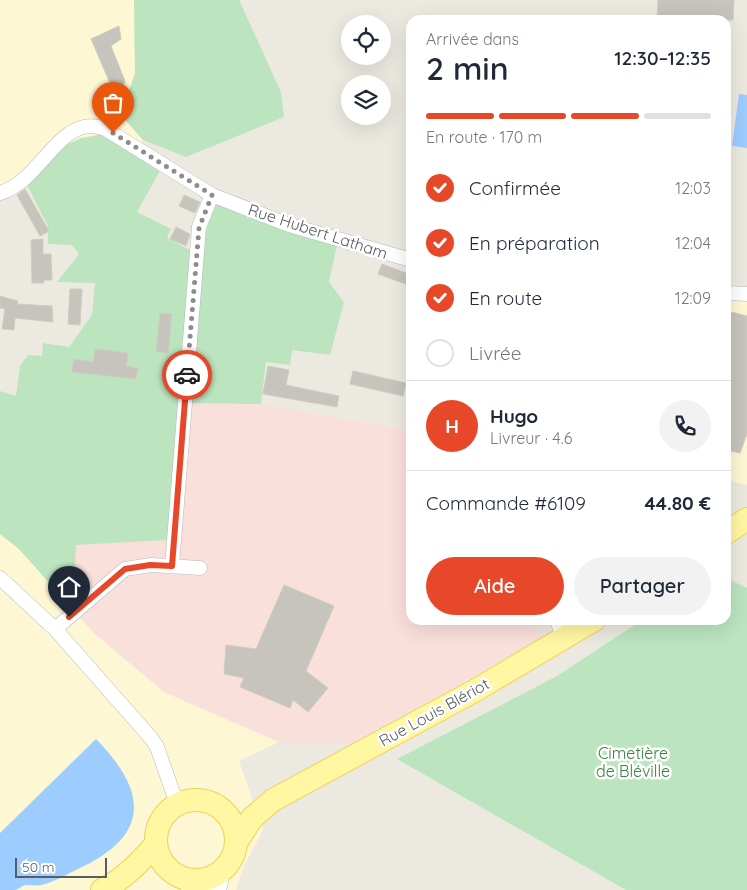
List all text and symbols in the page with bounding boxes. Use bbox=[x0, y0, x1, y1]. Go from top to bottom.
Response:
map controls bbox=[341, 15, 391, 125]
button: locate bbox=[341, 15, 391, 65]
text: Arrivée dans bbox=[426, 29, 519, 49]
text: 12:30–12:35 bbox=[614, 46, 711, 70]
text: 2 min bbox=[426, 48, 509, 88]
button: layers bbox=[341, 75, 391, 125]
pin bbox=[92, 82, 134, 133]
icon: bag bbox=[99, 89, 127, 117]
text: En route · 170 m bbox=[426, 127, 542, 147]
icon: check bbox=[426, 174, 454, 202]
text: Confirmée bbox=[469, 176, 561, 200]
text: 12:03 bbox=[675, 178, 711, 198]
street label: Rue Hubert Latham bbox=[246, 199, 390, 263]
icon: check bbox=[426, 229, 454, 257]
text: En préparation bbox=[469, 231, 600, 255]
text: 12:04 bbox=[675, 233, 711, 253]
icon: check bbox=[426, 284, 454, 312]
text: En route bbox=[469, 286, 542, 310]
text: 12:09 bbox=[675, 288, 711, 308]
text: Livrée bbox=[469, 341, 522, 365]
courier bbox=[162, 350, 212, 400]
icon: car bbox=[173, 361, 201, 389]
button: phone bbox=[659, 400, 711, 452]
text: Hugo bbox=[490, 404, 538, 428]
text: H bbox=[445, 414, 459, 438]
text: Livreur · 4.6 bbox=[490, 428, 572, 448]
text: Commande #6109 bbox=[426, 491, 586, 515]
text: 44.80 € bbox=[645, 491, 711, 515]
button: Aide bbox=[426, 557, 564, 615]
button: Partager bbox=[574, 557, 711, 615]
pin bbox=[48, 566, 90, 617]
icon: home bbox=[55, 573, 83, 601]
street label: Rue Louis Blériot bbox=[375, 673, 493, 751]
park label: Cimetière de Bléville bbox=[596, 743, 670, 781]
scale bar bbox=[15, 855, 108, 878]
text: 50 m bbox=[22, 858, 55, 876]

